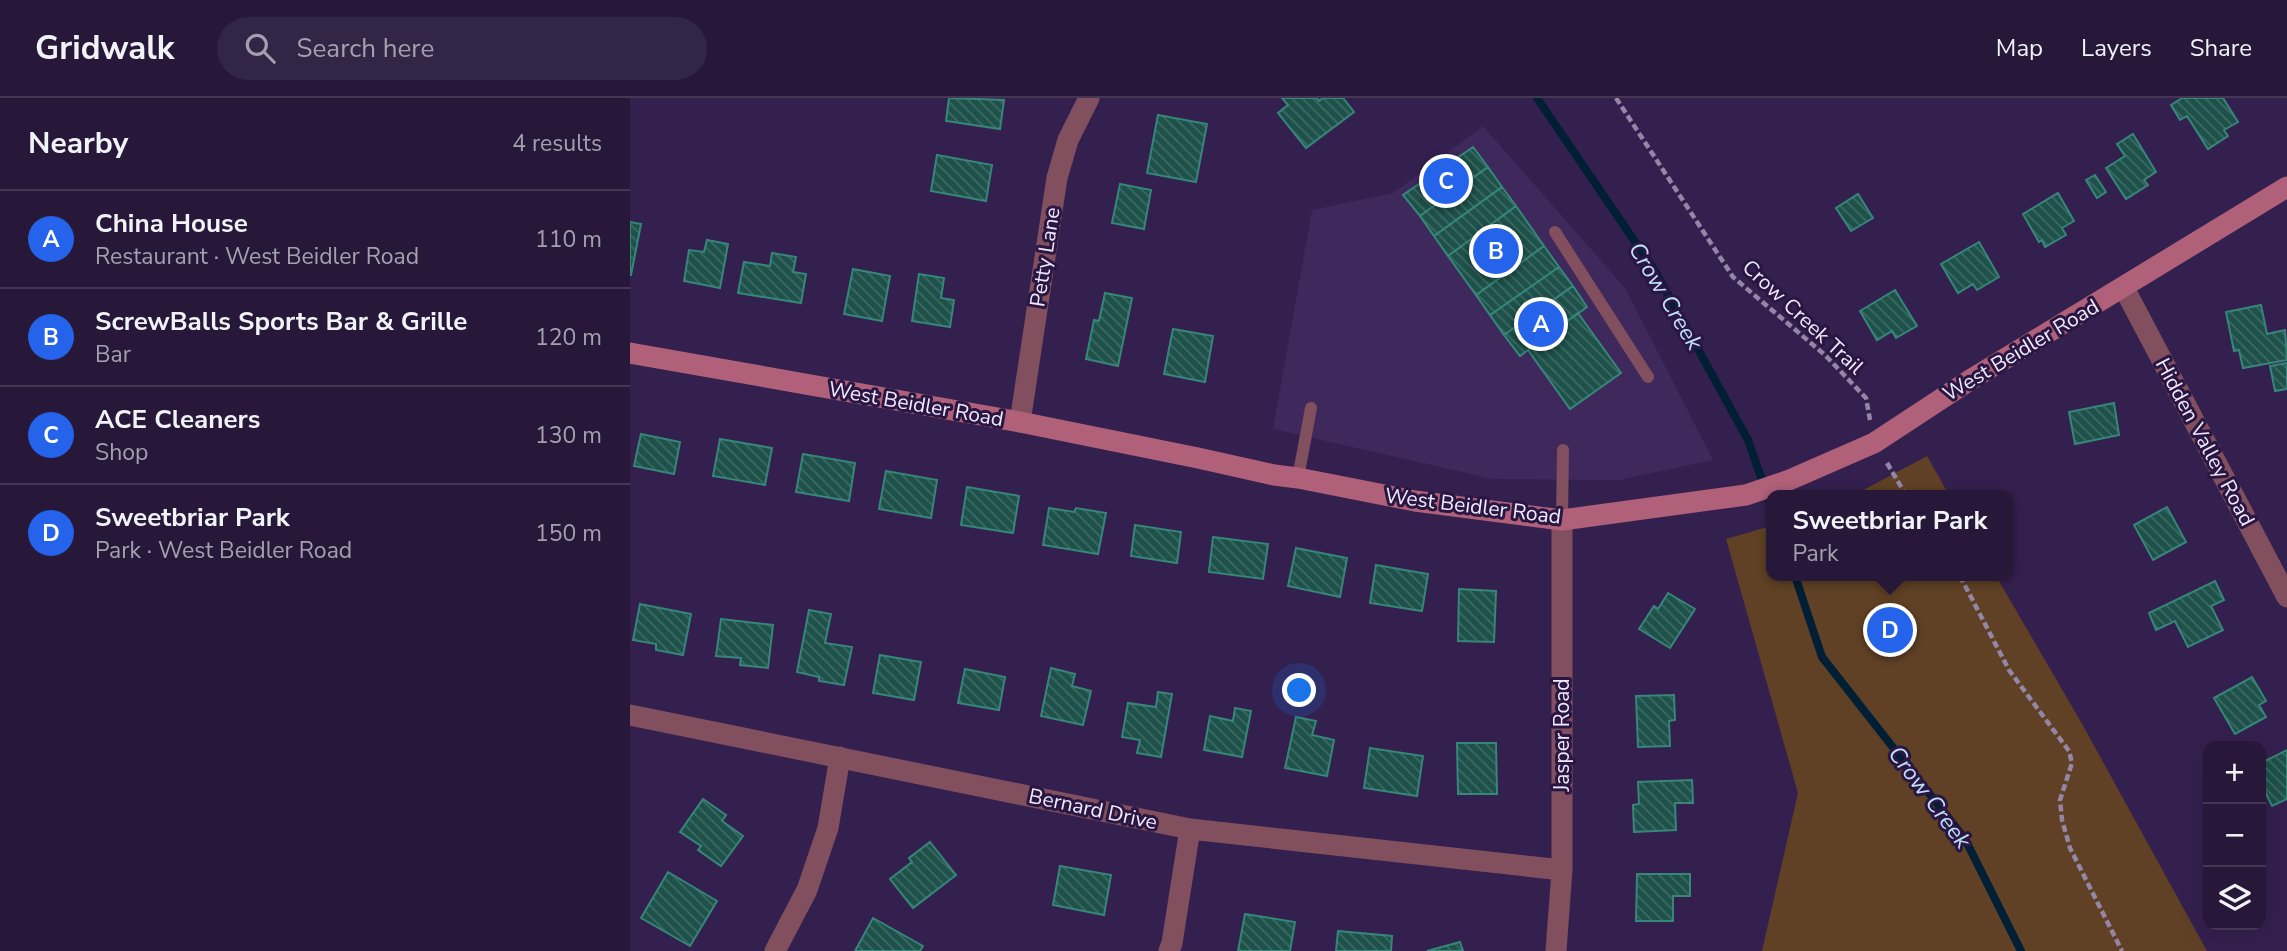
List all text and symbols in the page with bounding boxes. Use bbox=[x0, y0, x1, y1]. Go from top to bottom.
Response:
search box bbox=[217, 17, 707, 80]
text: Gridwalk bbox=[35, 26, 175, 71]
icon: search bbox=[241, 29, 279, 67]
text: Search here bbox=[297, 31, 434, 66]
text: Map bbox=[1996, 32, 2043, 64]
text: Layers bbox=[2081, 32, 2152, 64]
text: Share bbox=[2190, 32, 2252, 64]
text: Nearby bbox=[28, 123, 128, 164]
text: 4 results bbox=[512, 128, 602, 159]
pin: C bbox=[1423, 155, 1469, 207]
street label: Petty Lane bbox=[1023, 205, 1067, 309]
text: China House bbox=[95, 206, 248, 241]
text: A bbox=[42, 224, 60, 255]
text: 110 m bbox=[535, 224, 602, 255]
pin: B bbox=[1473, 225, 1519, 277]
water label: Crow Creek bbox=[1621, 236, 1710, 357]
text: Restaurant · West Beidler Road bbox=[95, 241, 419, 272]
street label: Crow Creek Trail bbox=[1736, 253, 1870, 381]
street label: West Beidler Road bbox=[1938, 292, 2104, 408]
pin: A bbox=[1518, 298, 1564, 350]
text: ScrewBalls Sports Bar & Grille bbox=[95, 304, 467, 339]
text: B bbox=[43, 322, 59, 353]
text: 120 m bbox=[535, 322, 602, 353]
text: Bar bbox=[95, 339, 131, 370]
street label: Hidden Valley Road bbox=[2149, 353, 2261, 531]
street label: West Beidler Road bbox=[826, 375, 1006, 433]
text: ACE Cleaners bbox=[95, 402, 260, 437]
text: C bbox=[43, 420, 59, 451]
text: 130 m bbox=[535, 420, 602, 451]
text: Shop bbox=[95, 437, 148, 468]
street label: West Beidler Road bbox=[1383, 481, 1563, 531]
popup bbox=[1766, 490, 2014, 581]
text: Sweetbriar Park bbox=[95, 500, 290, 535]
text: Sweetbriar Park bbox=[1793, 503, 1987, 538]
text: D bbox=[42, 518, 60, 549]
text: 150 m bbox=[535, 518, 602, 549]
text: Park · West Beidler Road bbox=[95, 535, 352, 566]
text: Park bbox=[1793, 538, 1839, 569]
pin: D bbox=[1867, 604, 1913, 656]
your location bbox=[1282, 673, 1316, 707]
street label: Jasper Road bbox=[1548, 678, 1576, 793]
water label: Crow Creek bbox=[1881, 740, 1979, 855]
map controls bbox=[2203, 741, 2266, 930]
button: + bbox=[2203, 741, 2266, 804]
street label: Bernard Drive bbox=[1026, 782, 1160, 836]
button: − bbox=[2203, 804, 2266, 867]
button: layers bbox=[2203, 867, 2266, 930]

